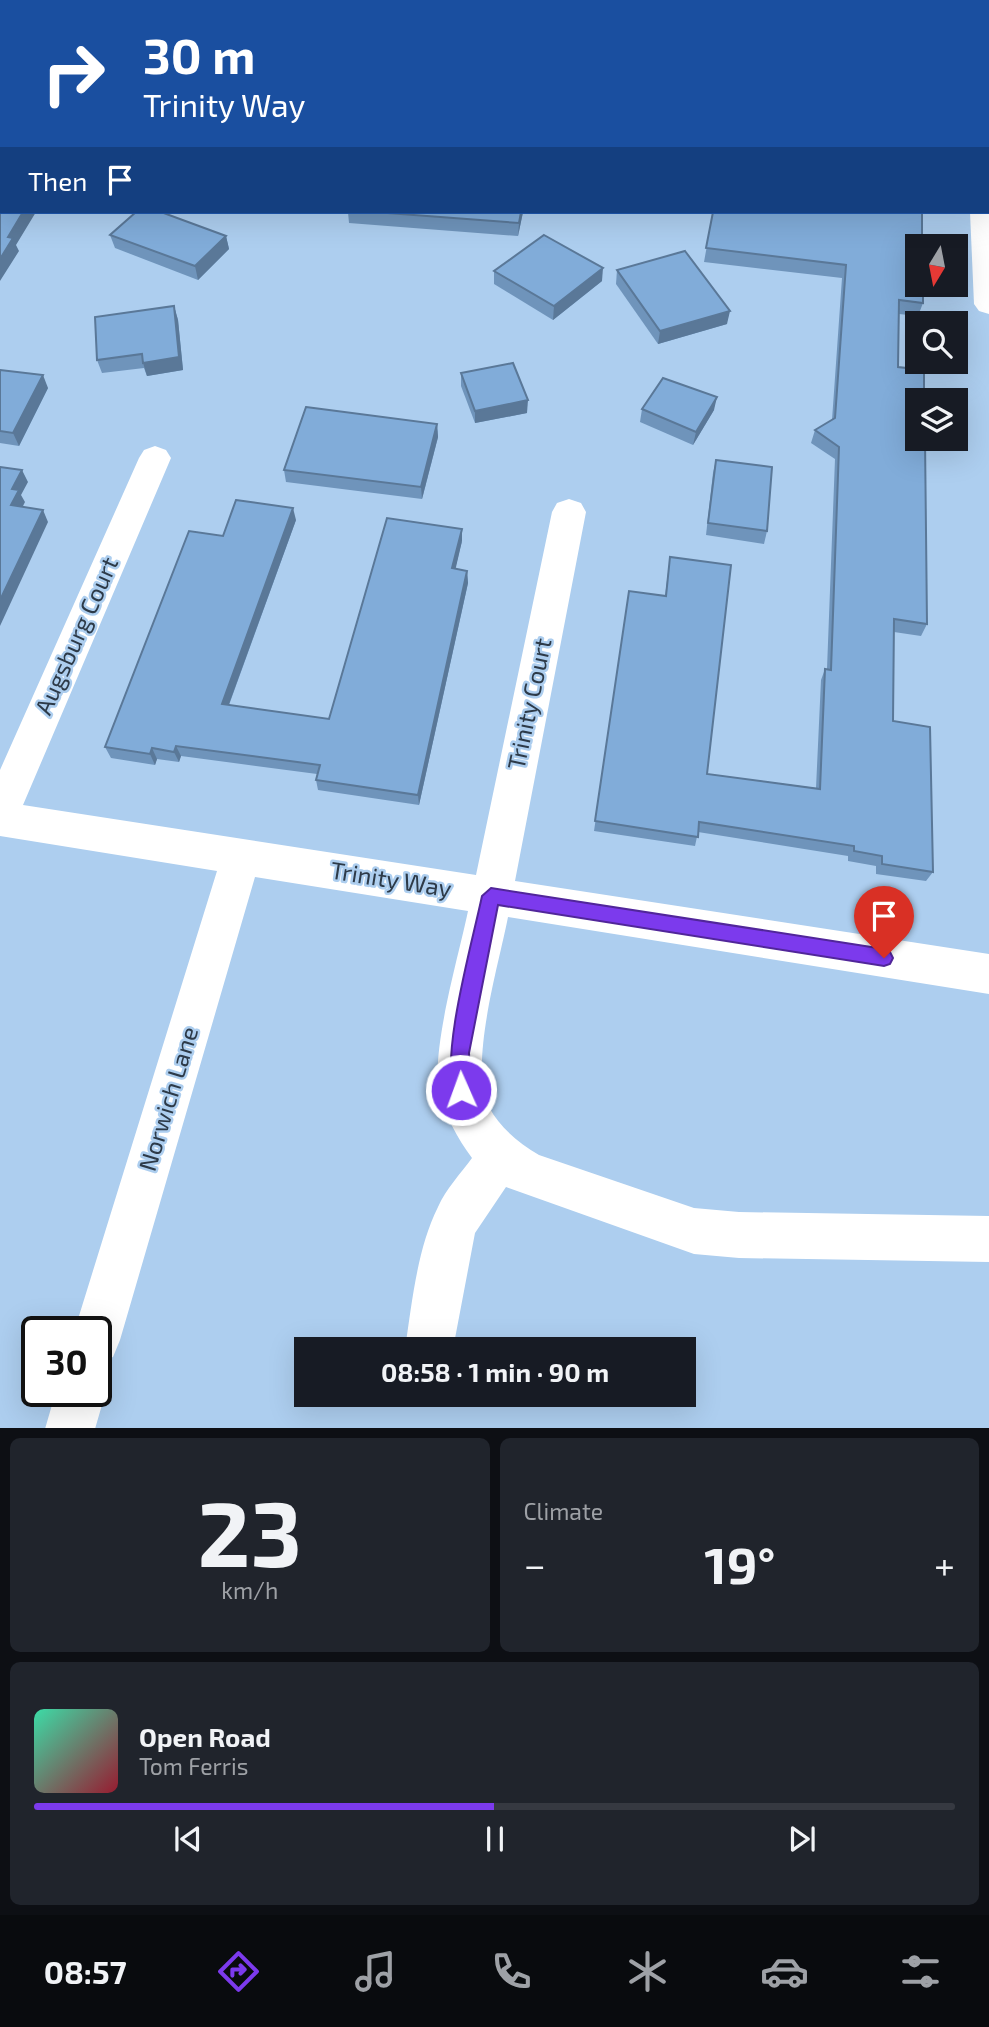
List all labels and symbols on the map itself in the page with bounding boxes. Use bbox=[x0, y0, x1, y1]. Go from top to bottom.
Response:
north arrow bbox=[905, 234, 968, 298]
street label: Augsburg Court bbox=[28, 552, 123, 719]
street label: Trinity Court bbox=[500, 635, 557, 772]
street label: Trinity Way bbox=[329, 855, 454, 902]
pin bbox=[854, 886, 914, 958]
street label: Norwich Lane bbox=[132, 1023, 203, 1174]
position arrow bbox=[424, 1053, 498, 1127]
speed limit sign: 30 bbox=[21, 1316, 112, 1407]

